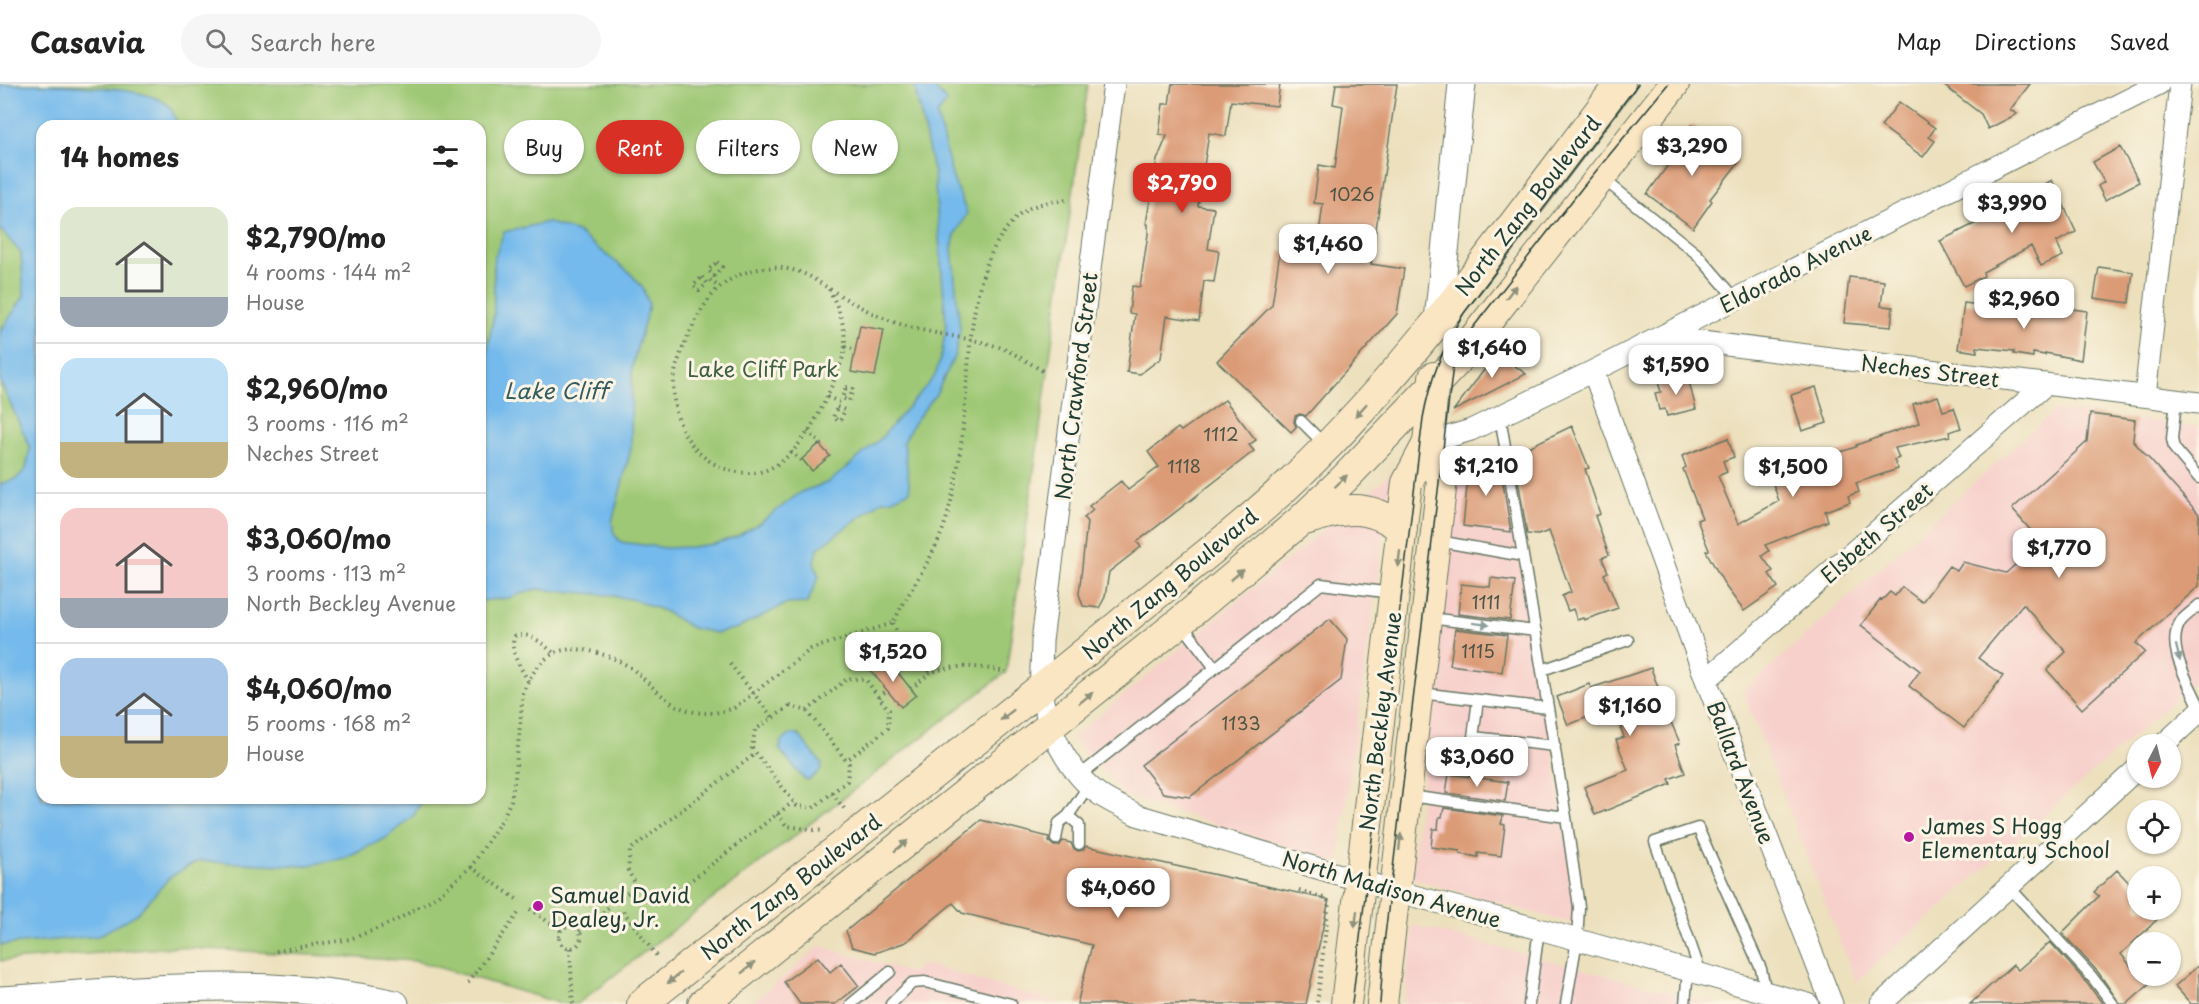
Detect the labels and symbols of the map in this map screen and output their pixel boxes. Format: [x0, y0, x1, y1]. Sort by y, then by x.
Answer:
street label: North Zang Boulevard [1446, 108, 1608, 302]
pin: $3,290 [1643, 126, 1741, 177]
pin: $2,790 [1133, 163, 1231, 214]
house number: 1026 [1329, 180, 1375, 207]
pin: $3,990 [1963, 183, 2061, 234]
street label: Eldorado Avenue [1713, 216, 1877, 320]
pin: $1,460 [1279, 224, 1377, 275]
street label: North Crawford Street [1045, 270, 1105, 502]
pin: $2,960 [1975, 279, 2073, 330]
one-way arrow [1504, 284, 1516, 299]
pin: $1,640 [1443, 328, 1541, 379]
pin: $1,590 [1627, 345, 1725, 396]
street label: Neches Street [1859, 346, 2001, 394]
park label: Lake Cliff Park [687, 352, 839, 384]
water label: Lake Cliff [504, 373, 614, 406]
one-way arrow [1354, 402, 1368, 417]
house number: 1112 [1203, 420, 1239, 447]
pin: $1,210 [1437, 446, 1535, 497]
pin: $1,500 [1744, 447, 1842, 498]
house number: 1118 [1167, 452, 1201, 479]
street label: Elsbeth Street [1813, 474, 1939, 590]
one-way arrow [1334, 475, 1348, 489]
street label: North Zang Boulevard [1074, 499, 1264, 666]
pin: $1,770 [2010, 528, 2108, 579]
one-way arrow [1394, 549, 1403, 568]
one-way arrow [1229, 568, 1245, 581]
house number: 1111 [1472, 588, 1500, 615]
street label: North Beckley Avenue [1350, 610, 1408, 832]
one-way arrow [1471, 620, 1490, 629]
pin: $1,520 [844, 632, 942, 683]
house number: 1115 [1461, 637, 1495, 664]
one-way arrow [2173, 644, 2183, 662]
pin: $1,160 [1581, 686, 1679, 737]
one-way arrow [1078, 692, 1093, 705]
street label: Ballard Avenue [1700, 696, 1784, 848]
one-way arrow [999, 709, 1015, 722]
house number: 1133 [1222, 709, 1261, 736]
north arrow [2127, 734, 2181, 788]
pin: $3,060 [1428, 737, 1526, 788]
street label: North Zang Boulevard [693, 805, 887, 967]
place label: James S Hogg Elementary School [1921, 809, 2110, 865]
marker: James S Hogg Elementary School [1902, 830, 1916, 844]
one-way arrow [1395, 832, 1405, 851]
one-way arrow [893, 840, 908, 852]
street label: North Madison Avenue [1279, 841, 1505, 935]
pin: $4,060 [1069, 868, 1167, 919]
place label: Samuel David Dealey, Jr. [550, 878, 690, 934]
marker: Samuel David Dealey, Jr. [531, 899, 545, 913]
one-way arrow [1351, 910, 1360, 929]
one-way arrow [740, 961, 756, 974]
one-way arrow [666, 972, 682, 985]

